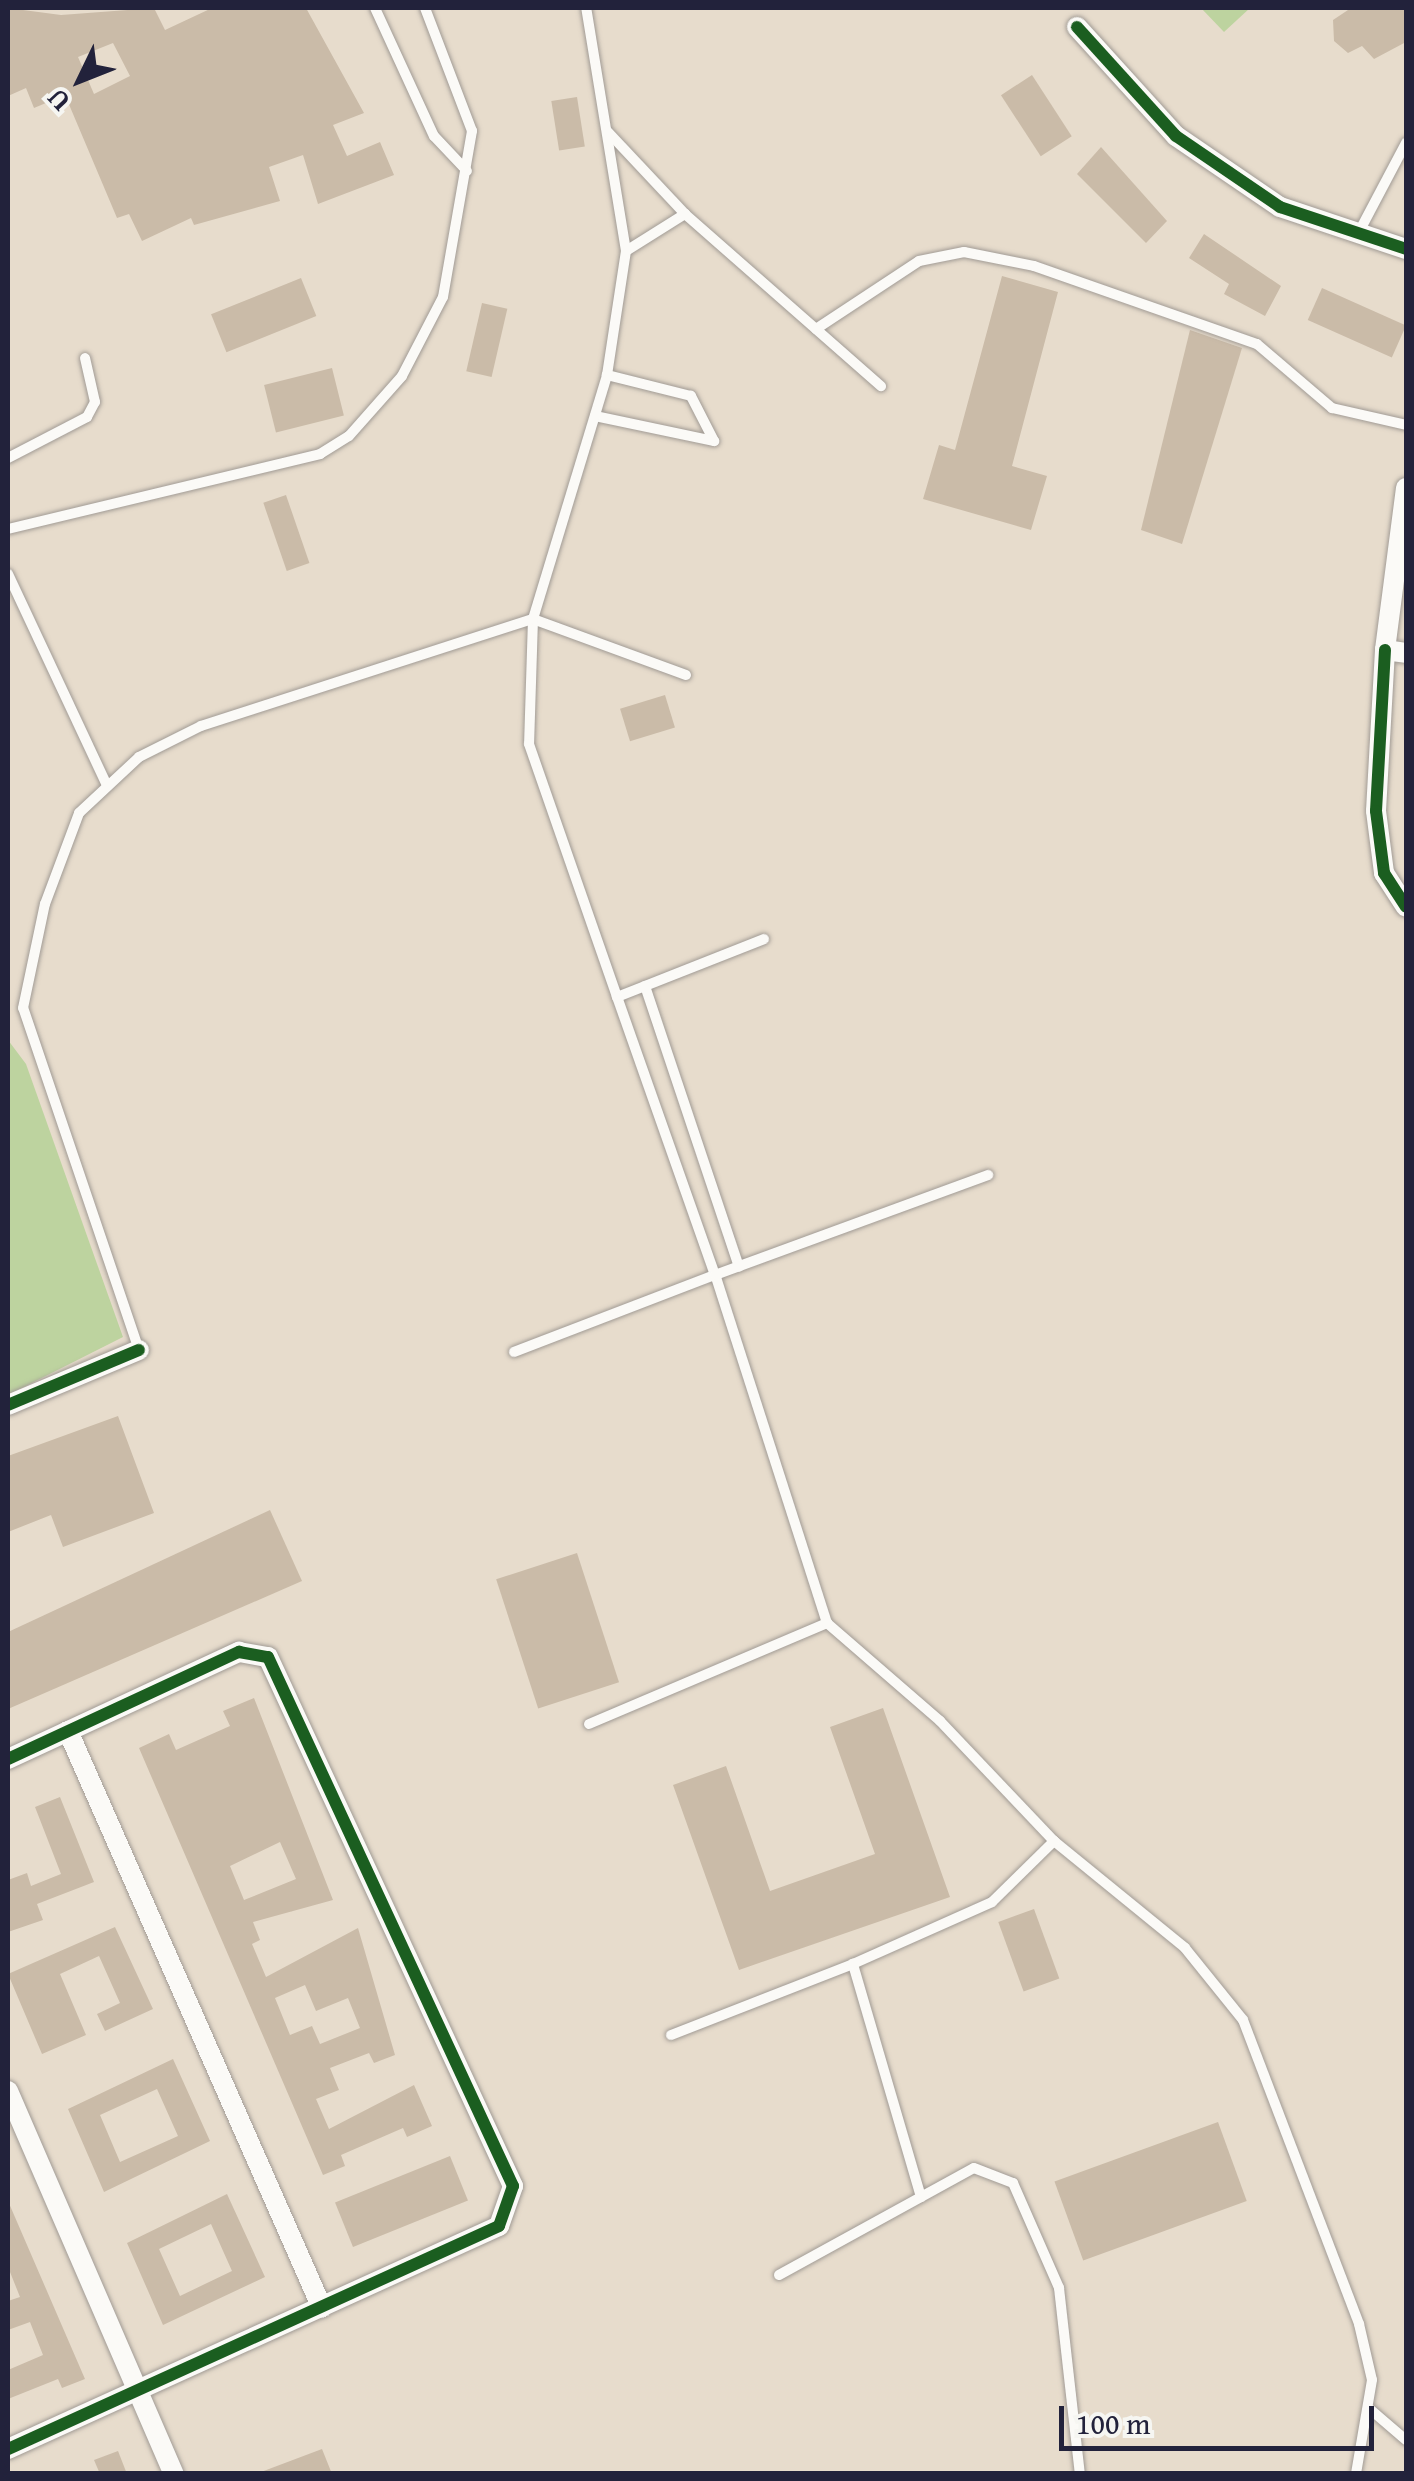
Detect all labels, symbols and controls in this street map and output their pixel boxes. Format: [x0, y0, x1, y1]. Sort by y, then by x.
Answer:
north arrow [30, 30, 130, 130]
text: U [36, 80, 79, 122]
scale bar [1064, 2386, 1379, 2448]
text: 100 m [1076, 2401, 1150, 2445]

